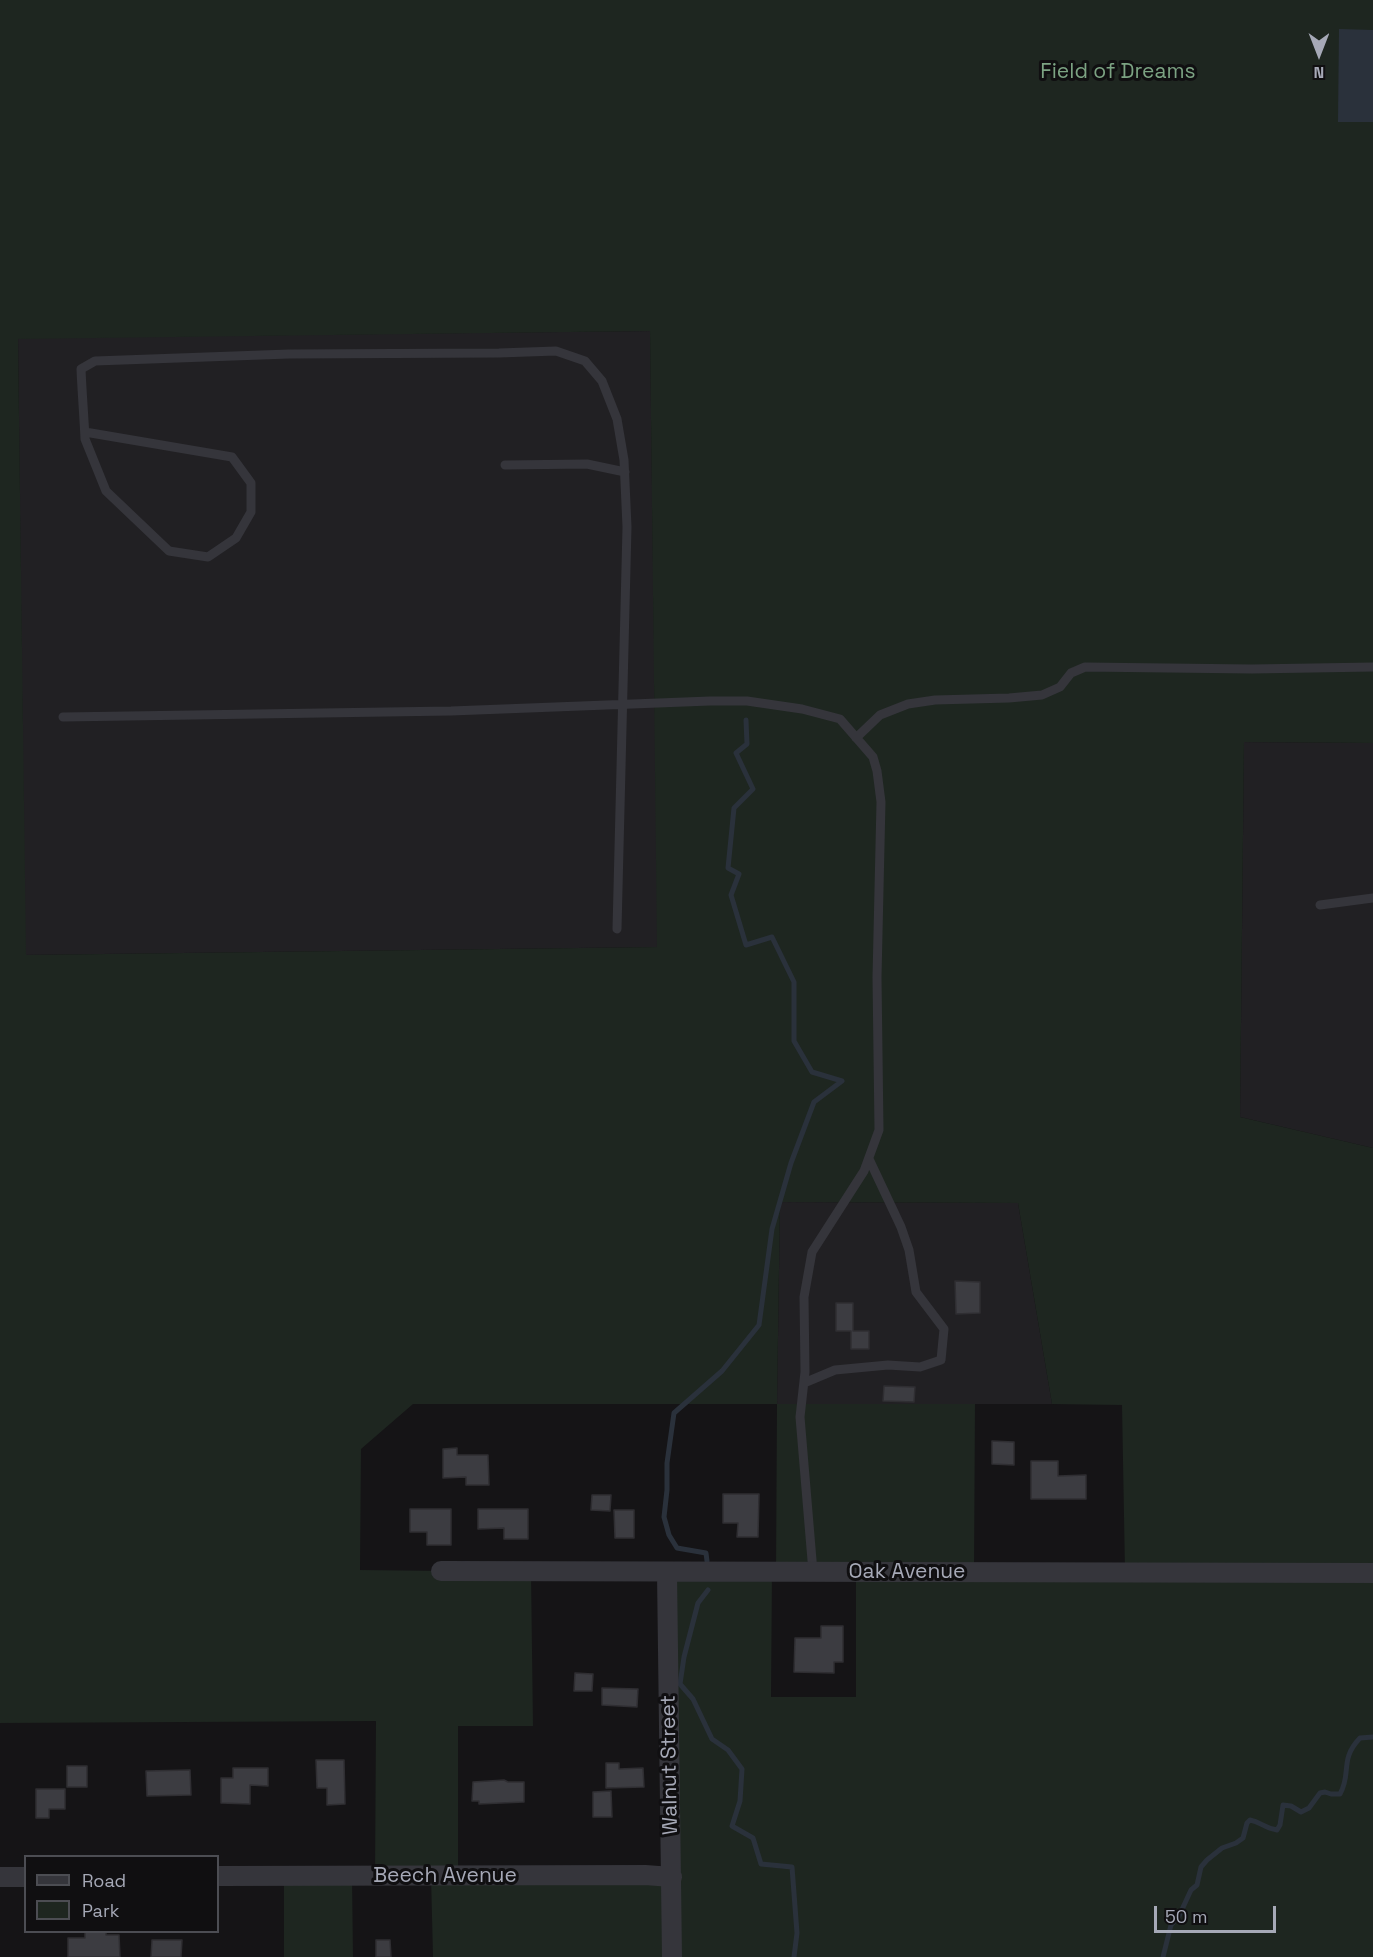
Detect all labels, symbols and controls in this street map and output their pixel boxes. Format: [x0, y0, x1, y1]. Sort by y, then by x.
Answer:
north arrow [1289, 24, 1349, 84]
park label: Field of Dreams [1040, 59, 1196, 85]
text: N [1314, 62, 1324, 83]
street label: Oak Avenue [849, 1559, 965, 1585]
street label: Walnut Street [656, 1695, 684, 1835]
legend [24, 1855, 219, 1933]
street label: Beech Avenue [373, 1863, 517, 1889]
text: Road [82, 1869, 126, 1892]
scale bar [1157, 1894, 1278, 1932]
text: Park [82, 1899, 119, 1922]
text: 50 m [1165, 1905, 1207, 1928]

